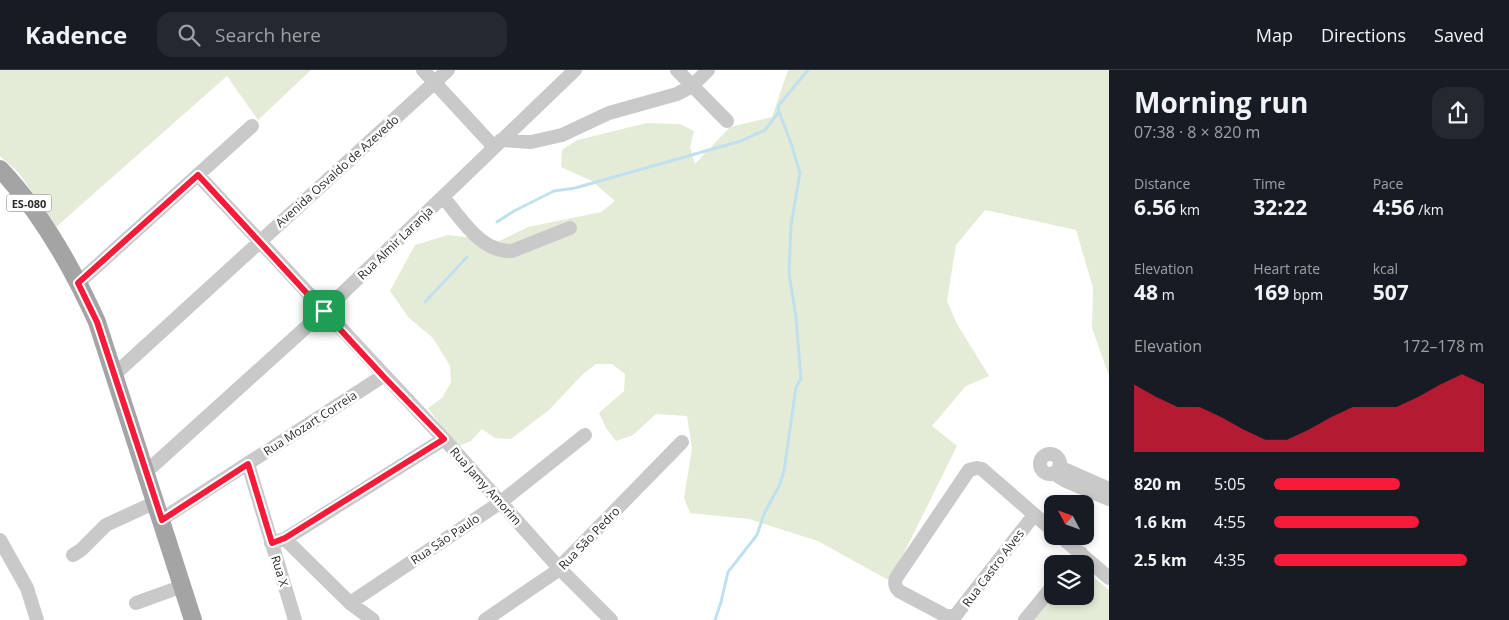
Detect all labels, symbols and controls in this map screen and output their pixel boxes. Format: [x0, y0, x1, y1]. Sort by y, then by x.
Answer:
search box [157, 12, 507, 57]
text: Kadence [25, 18, 127, 51]
icon: search [175, 21, 203, 49]
text: Search here [215, 22, 321, 48]
text: Map [1256, 23, 1293, 47]
text: Directions [1321, 23, 1406, 47]
text: Saved [1434, 23, 1484, 47]
text: Morning run [1134, 83, 1308, 121]
button: share [1432, 87, 1484, 139]
street label: Avenida Osvaldo de Azevedo [272, 111, 402, 231]
text: 07:38 · 8 × 820 m [1134, 121, 1260, 143]
text: Distance [1134, 174, 1190, 193]
text: Time [1253, 174, 1285, 193]
text: Pace [1373, 174, 1403, 193]
text: 6.56 [1134, 193, 1176, 221]
text: 32:22 [1253, 193, 1307, 221]
text: 4:56 [1373, 193, 1415, 221]
road number: ES-080 [6, 195, 52, 212]
text: km [1176, 200, 1200, 219]
text: /km [1415, 200, 1444, 219]
street label: Rua Almir Laranja [354, 203, 436, 283]
text: Elevation [1134, 259, 1193, 278]
text: Heart rate [1253, 259, 1320, 278]
text: kcal [1373, 259, 1398, 278]
text: 48 [1134, 278, 1158, 306]
text: 169 [1253, 278, 1289, 306]
text: 507 [1373, 278, 1409, 306]
text: m [1158, 285, 1175, 304]
text: bpm [1289, 285, 1323, 304]
pin [303, 290, 345, 332]
icon: arrive [310, 297, 338, 325]
text: Elevation [1134, 335, 1202, 357]
text: 172–178 m [1402, 335, 1484, 357]
street label: Rua Mozart Correia [260, 386, 360, 460]
street label: Rua Jamy Amorim [446, 443, 526, 529]
text: 820 m [1134, 473, 1181, 495]
text: 5:05 [1214, 473, 1246, 495]
north arrow [1044, 495, 1094, 545]
map controls [1044, 495, 1094, 605]
street label: Rua São Pedro [555, 503, 623, 573]
street label: Rua São Paulo [407, 510, 483, 568]
text: 1.6 km [1134, 511, 1187, 533]
text: 4:55 [1214, 511, 1246, 533]
street label: Rua Castro Alves [958, 525, 1028, 610]
text: 2.5 km [1134, 549, 1187, 571]
text: 4:35 [1214, 549, 1246, 571]
street label: Rua X [267, 553, 293, 589]
button: layers [1044, 555, 1094, 605]

